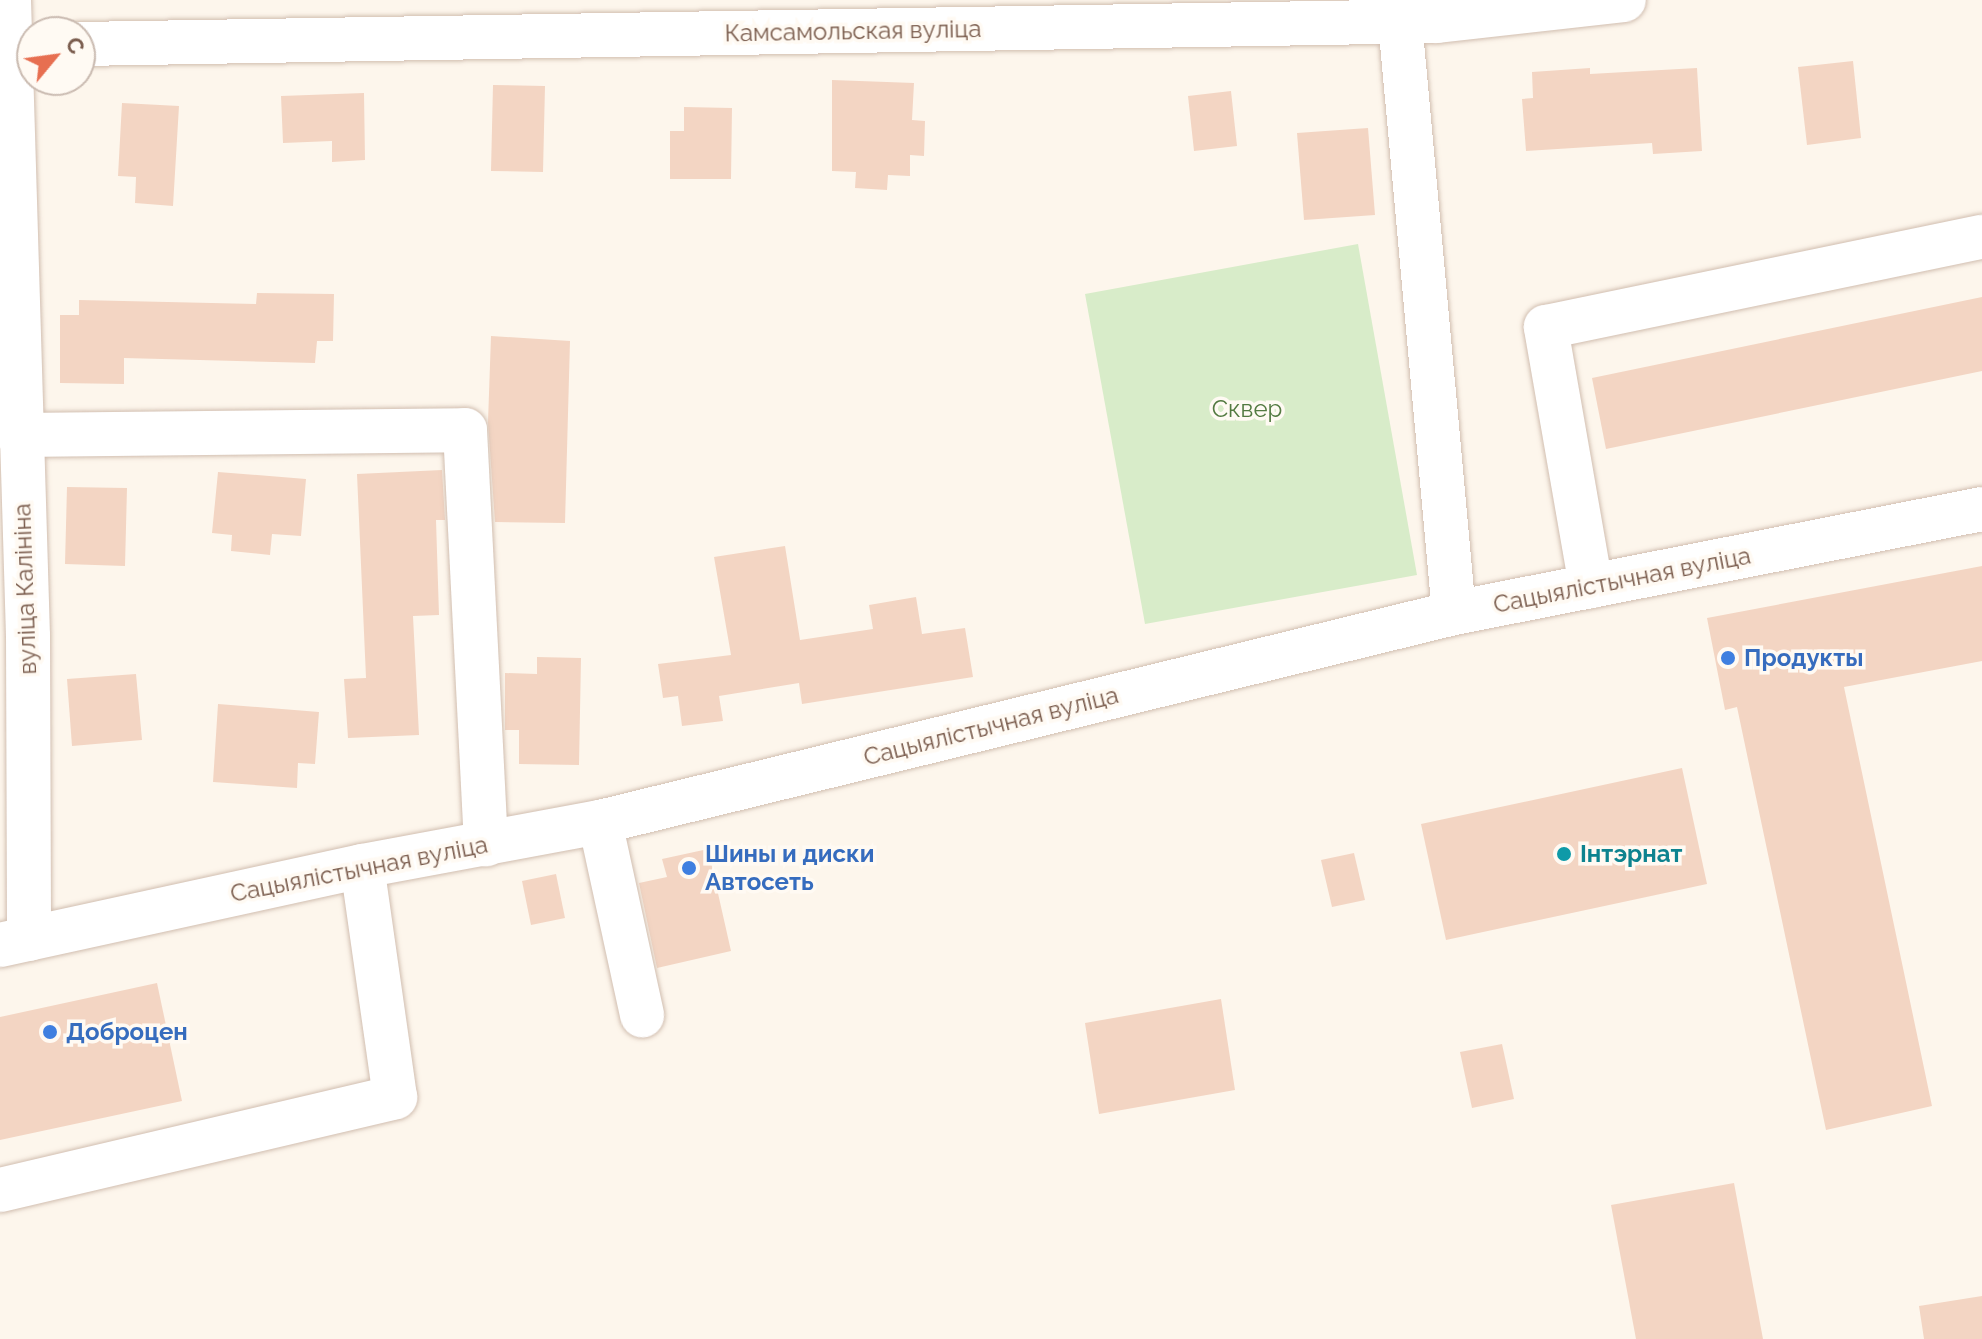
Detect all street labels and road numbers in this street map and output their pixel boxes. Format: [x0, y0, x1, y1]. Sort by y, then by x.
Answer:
street label: Камсамольская вуліца [724, 14, 982, 48]
street label: вуліца Калініна [8, 503, 42, 675]
street label: Сацыялістычная вуліца [1491, 541, 1753, 619]
street label: Сацыялістычная вуліца [861, 680, 1121, 772]
street label: Сацыялістычная вуліца [228, 830, 490, 908]

